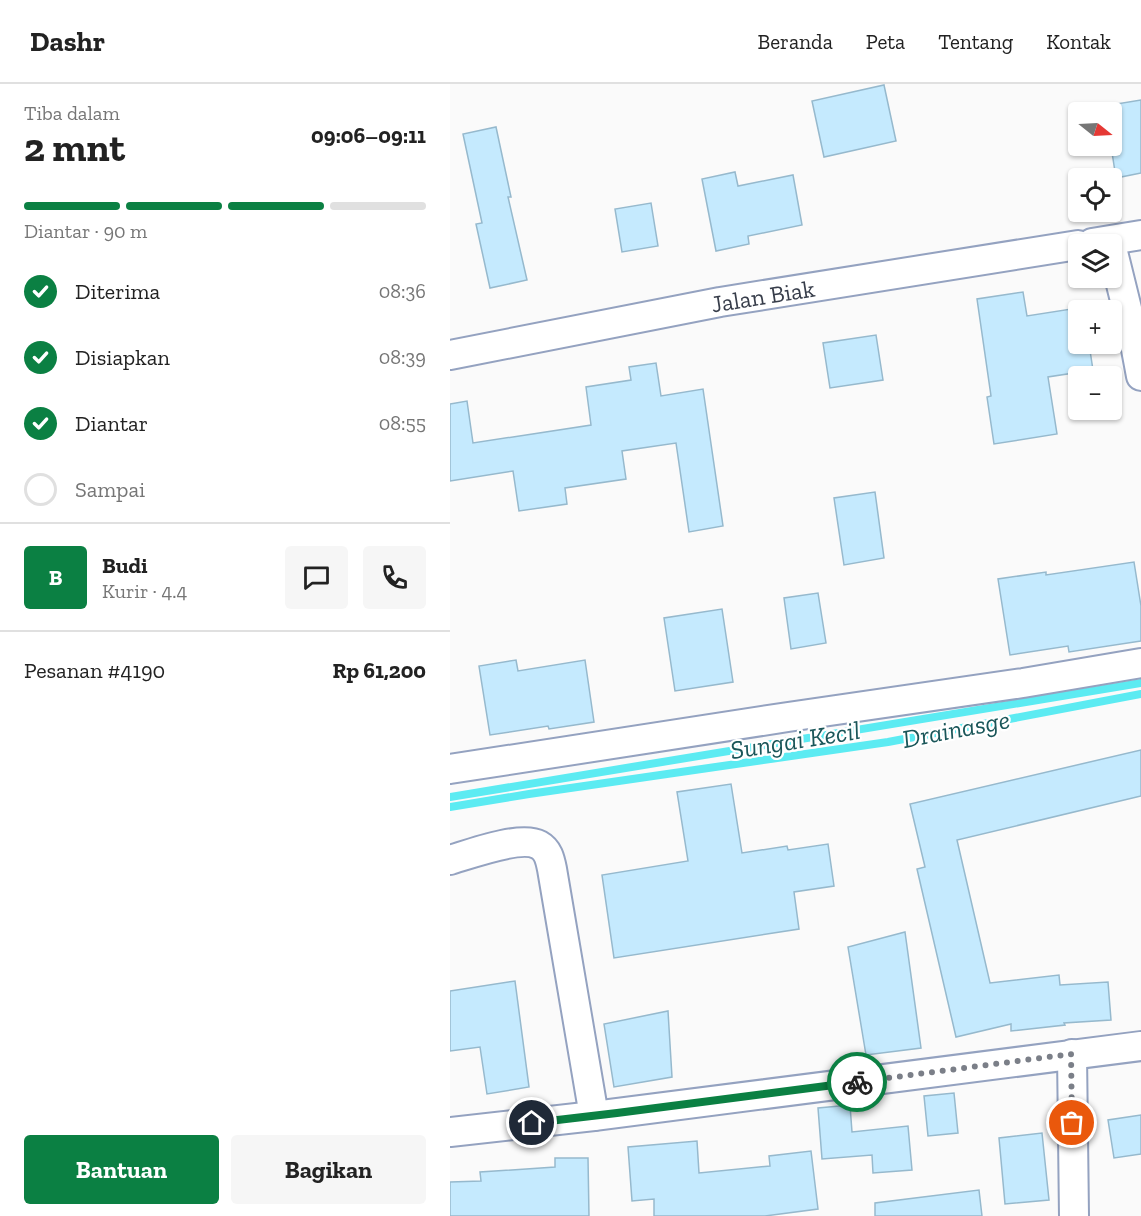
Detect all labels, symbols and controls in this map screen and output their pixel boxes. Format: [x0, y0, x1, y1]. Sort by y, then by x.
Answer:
text: Dashr [30, 25, 105, 58]
text: Beranda [758, 29, 833, 54]
text: Peta [866, 29, 905, 54]
text: Tentang [938, 29, 1013, 54]
text: Kontak [1046, 29, 1111, 54]
text: Tiba dalam [24, 101, 120, 125]
north arrow [1068, 102, 1122, 156]
map controls [1068, 102, 1122, 420]
text: 09:06–09:11 [311, 122, 426, 149]
text: 2 mnt [24, 124, 125, 171]
button: locate [1068, 168, 1122, 222]
text: Diantar · 90 m [24, 219, 147, 243]
button: layers [1068, 234, 1122, 288]
street label: Jalan Biak [709, 273, 817, 318]
icon: check [24, 275, 57, 308]
text: Diterima [75, 278, 160, 305]
text: 08:36 [379, 279, 426, 303]
button: + [1068, 300, 1122, 354]
icon: check [24, 341, 57, 374]
text: Disiapkan [75, 344, 170, 371]
text: 08:39 [379, 345, 426, 369]
button: − [1068, 366, 1122, 420]
icon: check [24, 407, 57, 440]
text: Diantar [75, 410, 148, 437]
text: 08:55 [379, 411, 426, 435]
text: Sampai [75, 476, 145, 503]
button: chat [285, 546, 348, 609]
button: phone [363, 546, 426, 609]
text: Budi [102, 552, 148, 579]
text: B [49, 564, 62, 591]
text: Kurir · 4.4 [102, 579, 187, 603]
text: Pesanan #4190 [24, 657, 165, 684]
text: Rp 61,200 [333, 657, 426, 684]
water label: Drainasge [900, 703, 1012, 755]
water label: Sungai Kecil [728, 714, 862, 766]
courier [827, 1052, 887, 1112]
icon: bike [841, 1066, 874, 1099]
pin [506, 1097, 557, 1148]
pin [1046, 1097, 1097, 1148]
icon: home [515, 1106, 548, 1139]
icon: bag [1055, 1106, 1088, 1139]
button: Bantuan [24, 1135, 219, 1204]
button: Bagikan [231, 1135, 426, 1204]

